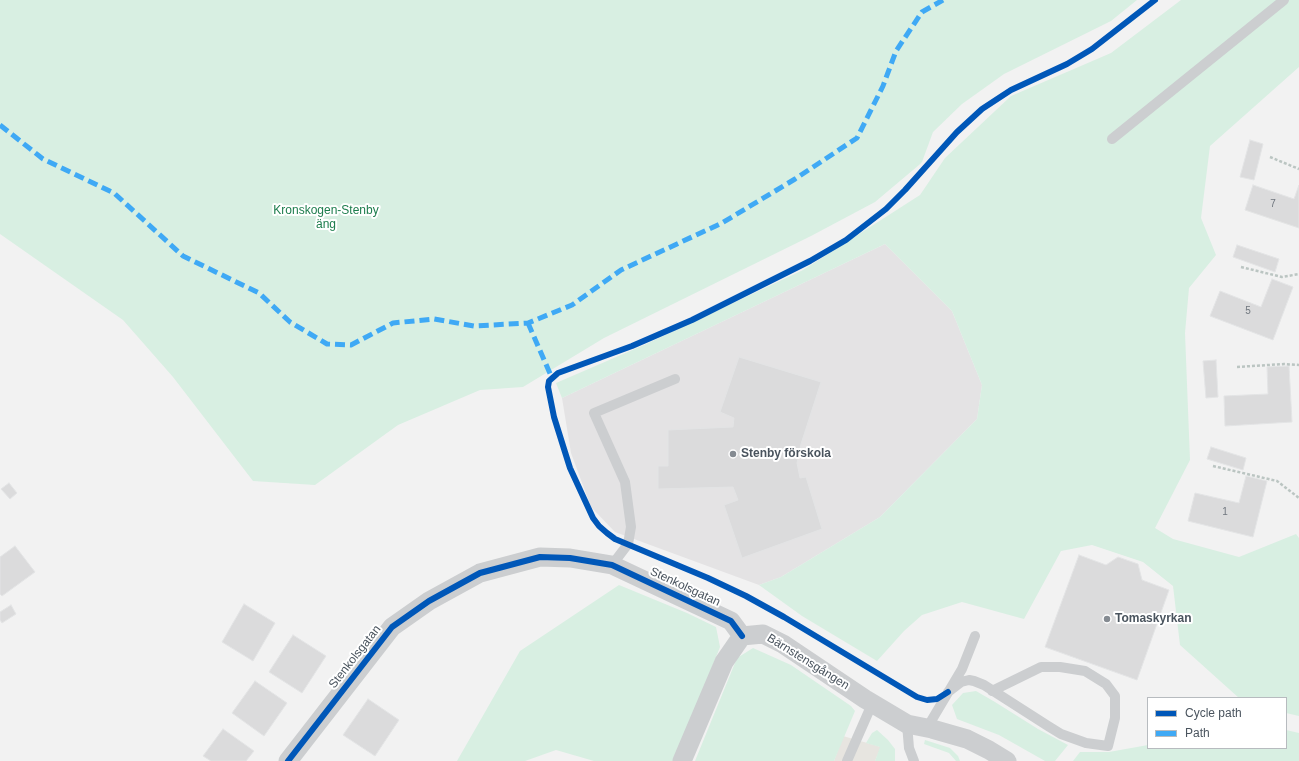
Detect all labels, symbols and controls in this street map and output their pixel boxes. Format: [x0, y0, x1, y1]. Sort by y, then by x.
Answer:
house number: 7 [1270, 198, 1276, 210]
park label: Kronskogen-Stenby äng [273, 204, 379, 232]
house number: 5 [1245, 305, 1251, 317]
place label: Stenby förskola [741, 447, 831, 461]
marker: Stenby förskola [728, 449, 738, 459]
house number: 1 [1222, 506, 1228, 518]
street label: Stenkolsgatan [647, 564, 723, 610]
place label: Tomaskyrkan [1115, 612, 1191, 626]
marker: Tomaskyrkan [1102, 614, 1112, 624]
street label: Stenkolsgatan [326, 623, 384, 691]
street label: Bärnstensgången [764, 631, 852, 693]
legend [1147, 697, 1287, 749]
text: Cycle path [1185, 706, 1242, 720]
text: Path [1185, 726, 1210, 740]

